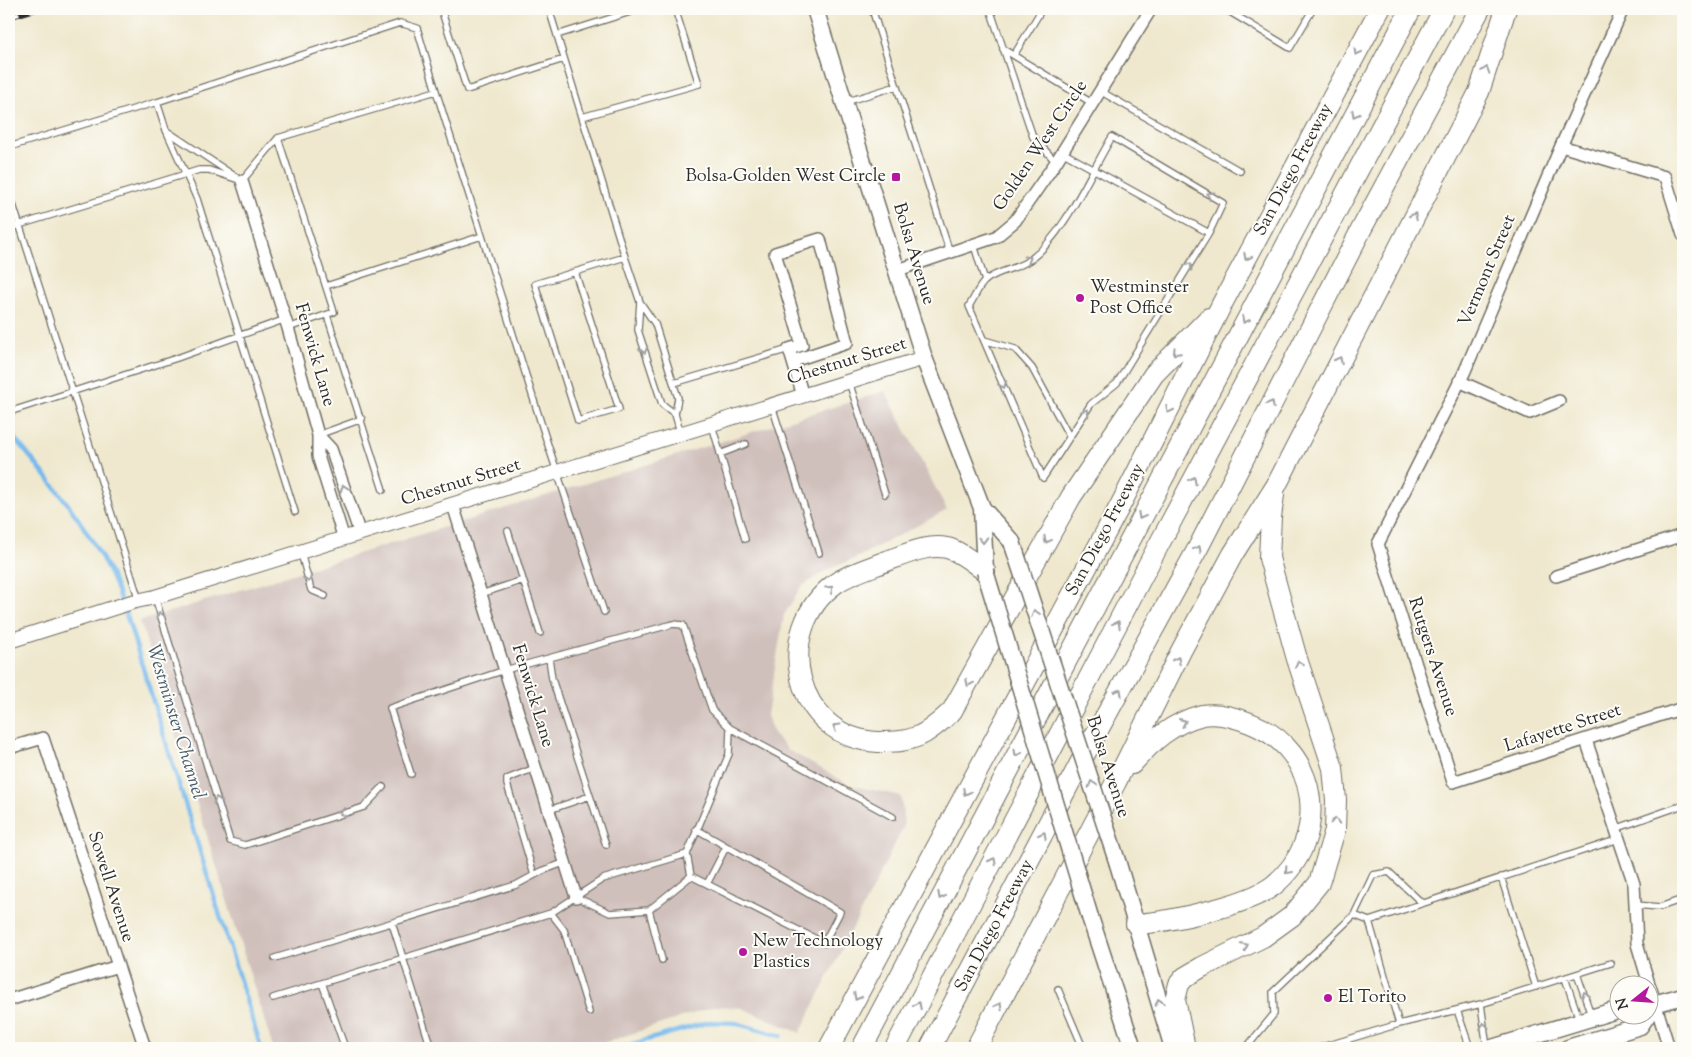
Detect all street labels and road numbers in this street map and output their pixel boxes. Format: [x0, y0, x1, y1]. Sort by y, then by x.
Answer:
street label: Golden West Circle [987, 75, 1095, 217]
street label: San Diego Freeway [1248, 99, 1340, 241]
street label: Bolsa Avenue [885, 200, 941, 308]
street label: Vermont Street [1453, 211, 1523, 331]
street label: Fenwick Lane [287, 300, 341, 410]
street label: Chestnut Street [784, 331, 910, 393]
street label: Chestnut Street [398, 452, 524, 514]
street label: San Diego Freeway [1060, 459, 1152, 601]
street label: Rutgers Avenue [1401, 594, 1463, 720]
street label: Fenwick Lane [504, 641, 560, 751]
street label: Lafayette Street [1501, 698, 1625, 760]
street label: Bolsa Avenue [1078, 713, 1136, 821]
street label: Sowell Avenue [80, 828, 140, 946]
street label: San Diego Freeway [949, 855, 1041, 997]

